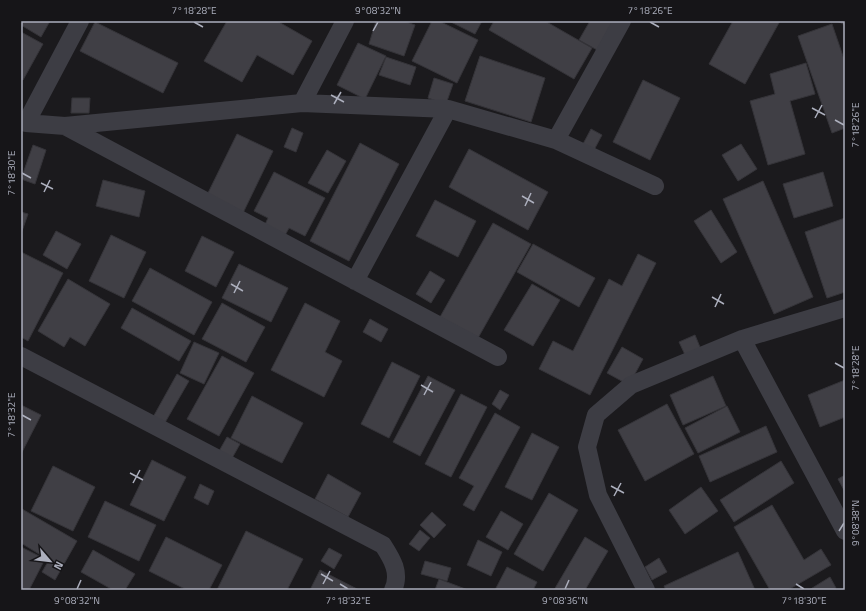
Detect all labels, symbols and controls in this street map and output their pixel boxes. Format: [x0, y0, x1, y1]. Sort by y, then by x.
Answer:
text: 7°18'28"E [172, 3, 217, 18]
text: 9°08'32"N [355, 3, 401, 18]
text: 7°18'26"E [628, 3, 673, 18]
text: 7°18'26"E [848, 102, 863, 147]
text: 7°18'30"E [4, 150, 19, 195]
text: 7°18'28"E [848, 345, 863, 390]
text: 7°18'32"E [4, 392, 19, 437]
text: 9°08'38"N [848, 500, 863, 546]
north arrow [30, 541, 70, 581]
text: N [50, 559, 68, 573]
text: 9°08'32"N [54, 593, 100, 608]
text: 7°18'32"E [326, 593, 371, 608]
text: 9°08'36"N [542, 593, 588, 608]
text: 7°18'30"E [782, 593, 827, 608]

